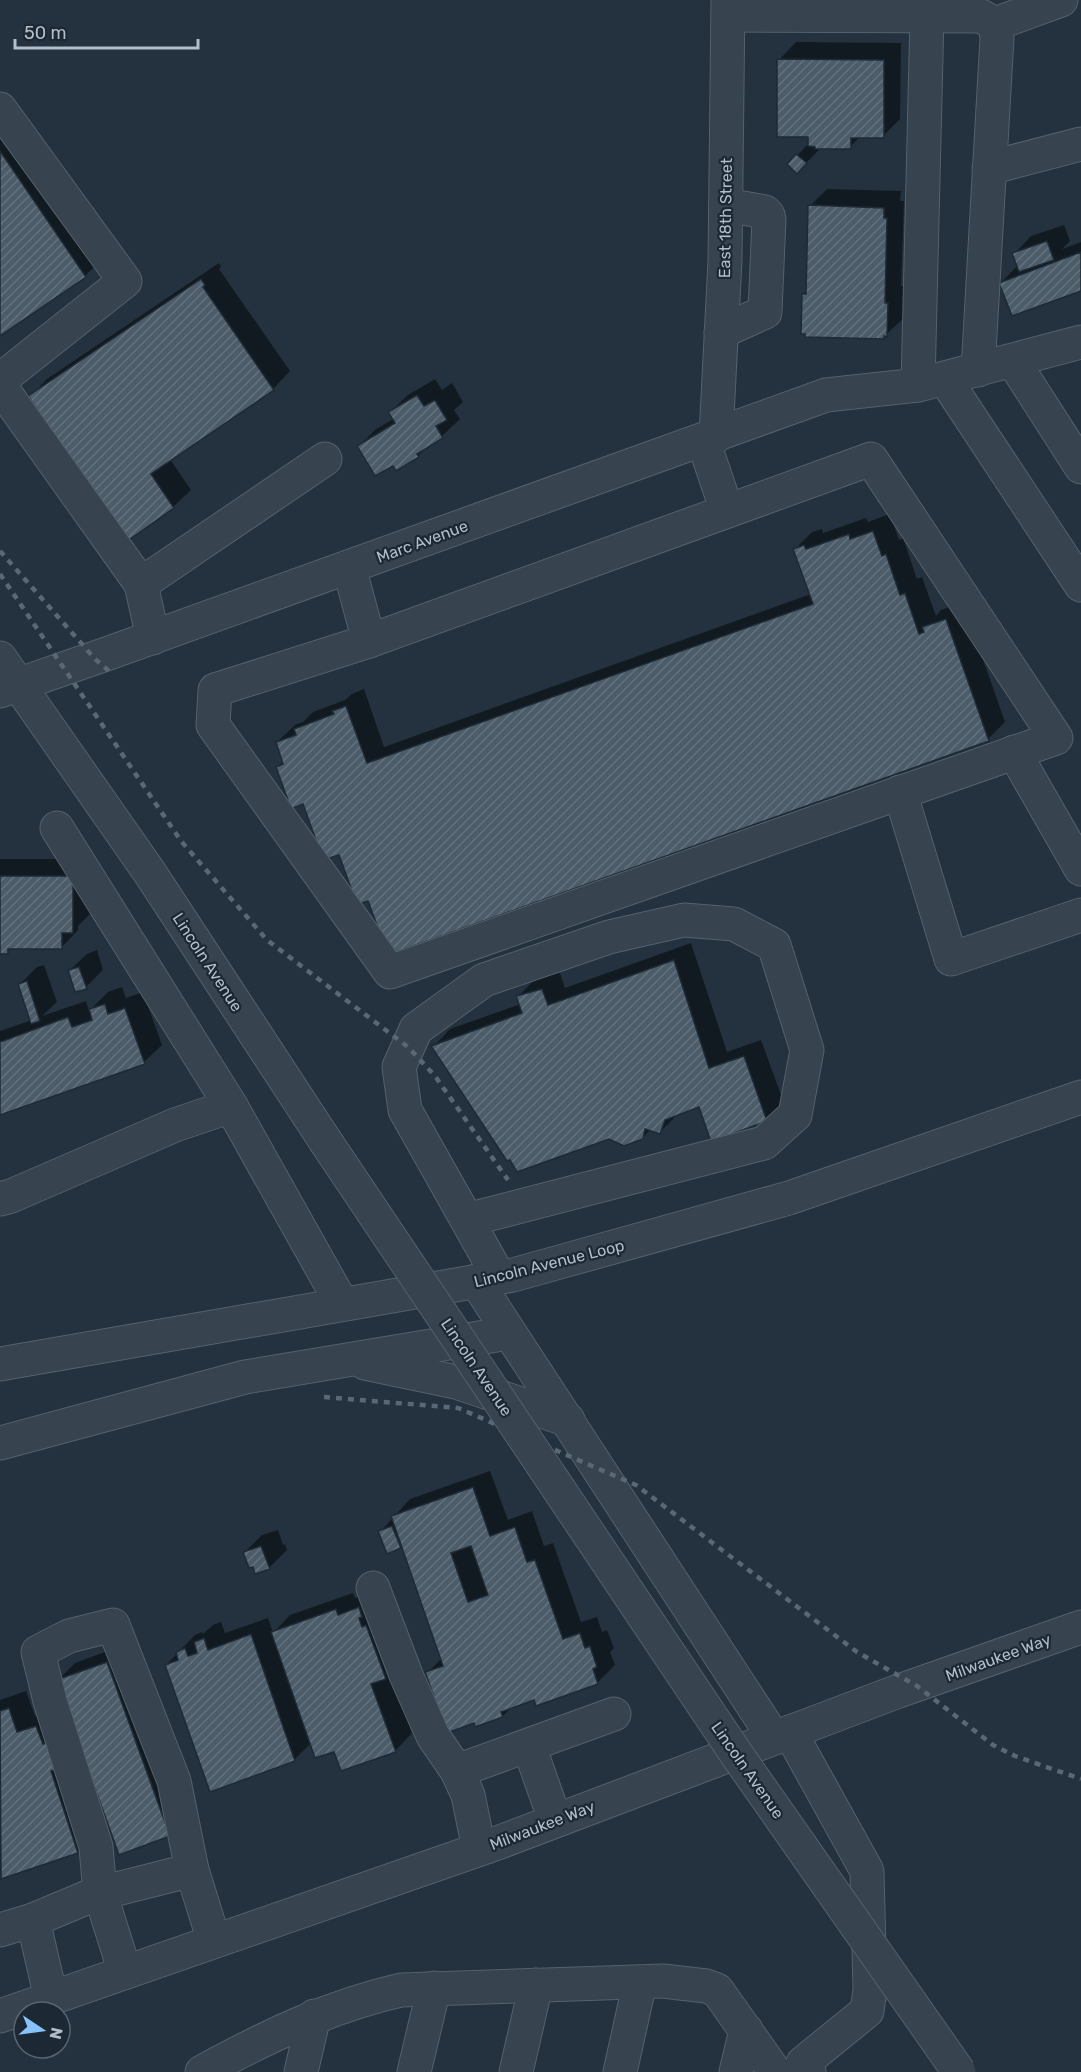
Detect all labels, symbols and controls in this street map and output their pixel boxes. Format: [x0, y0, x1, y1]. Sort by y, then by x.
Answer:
scale bar [15, 12, 198, 50]
text: 50 m [24, 22, 67, 44]
street label: East 18th Street [715, 158, 736, 278]
street label: Marc Avenue [374, 516, 470, 567]
street label: Lincoln Avenue [169, 909, 247, 1015]
street label: Lincoln Avenue Loop [472, 1236, 626, 1291]
street label: Lincoln Avenue [437, 1315, 516, 1420]
street label: Milwaukee Way [943, 1630, 1054, 1685]
street label: Lincoln Avenue [707, 1718, 788, 1822]
street label: Milwaukee Way [487, 1797, 598, 1854]
north arrow [12, 2000, 72, 2060]
text: N [46, 2026, 67, 2041]

